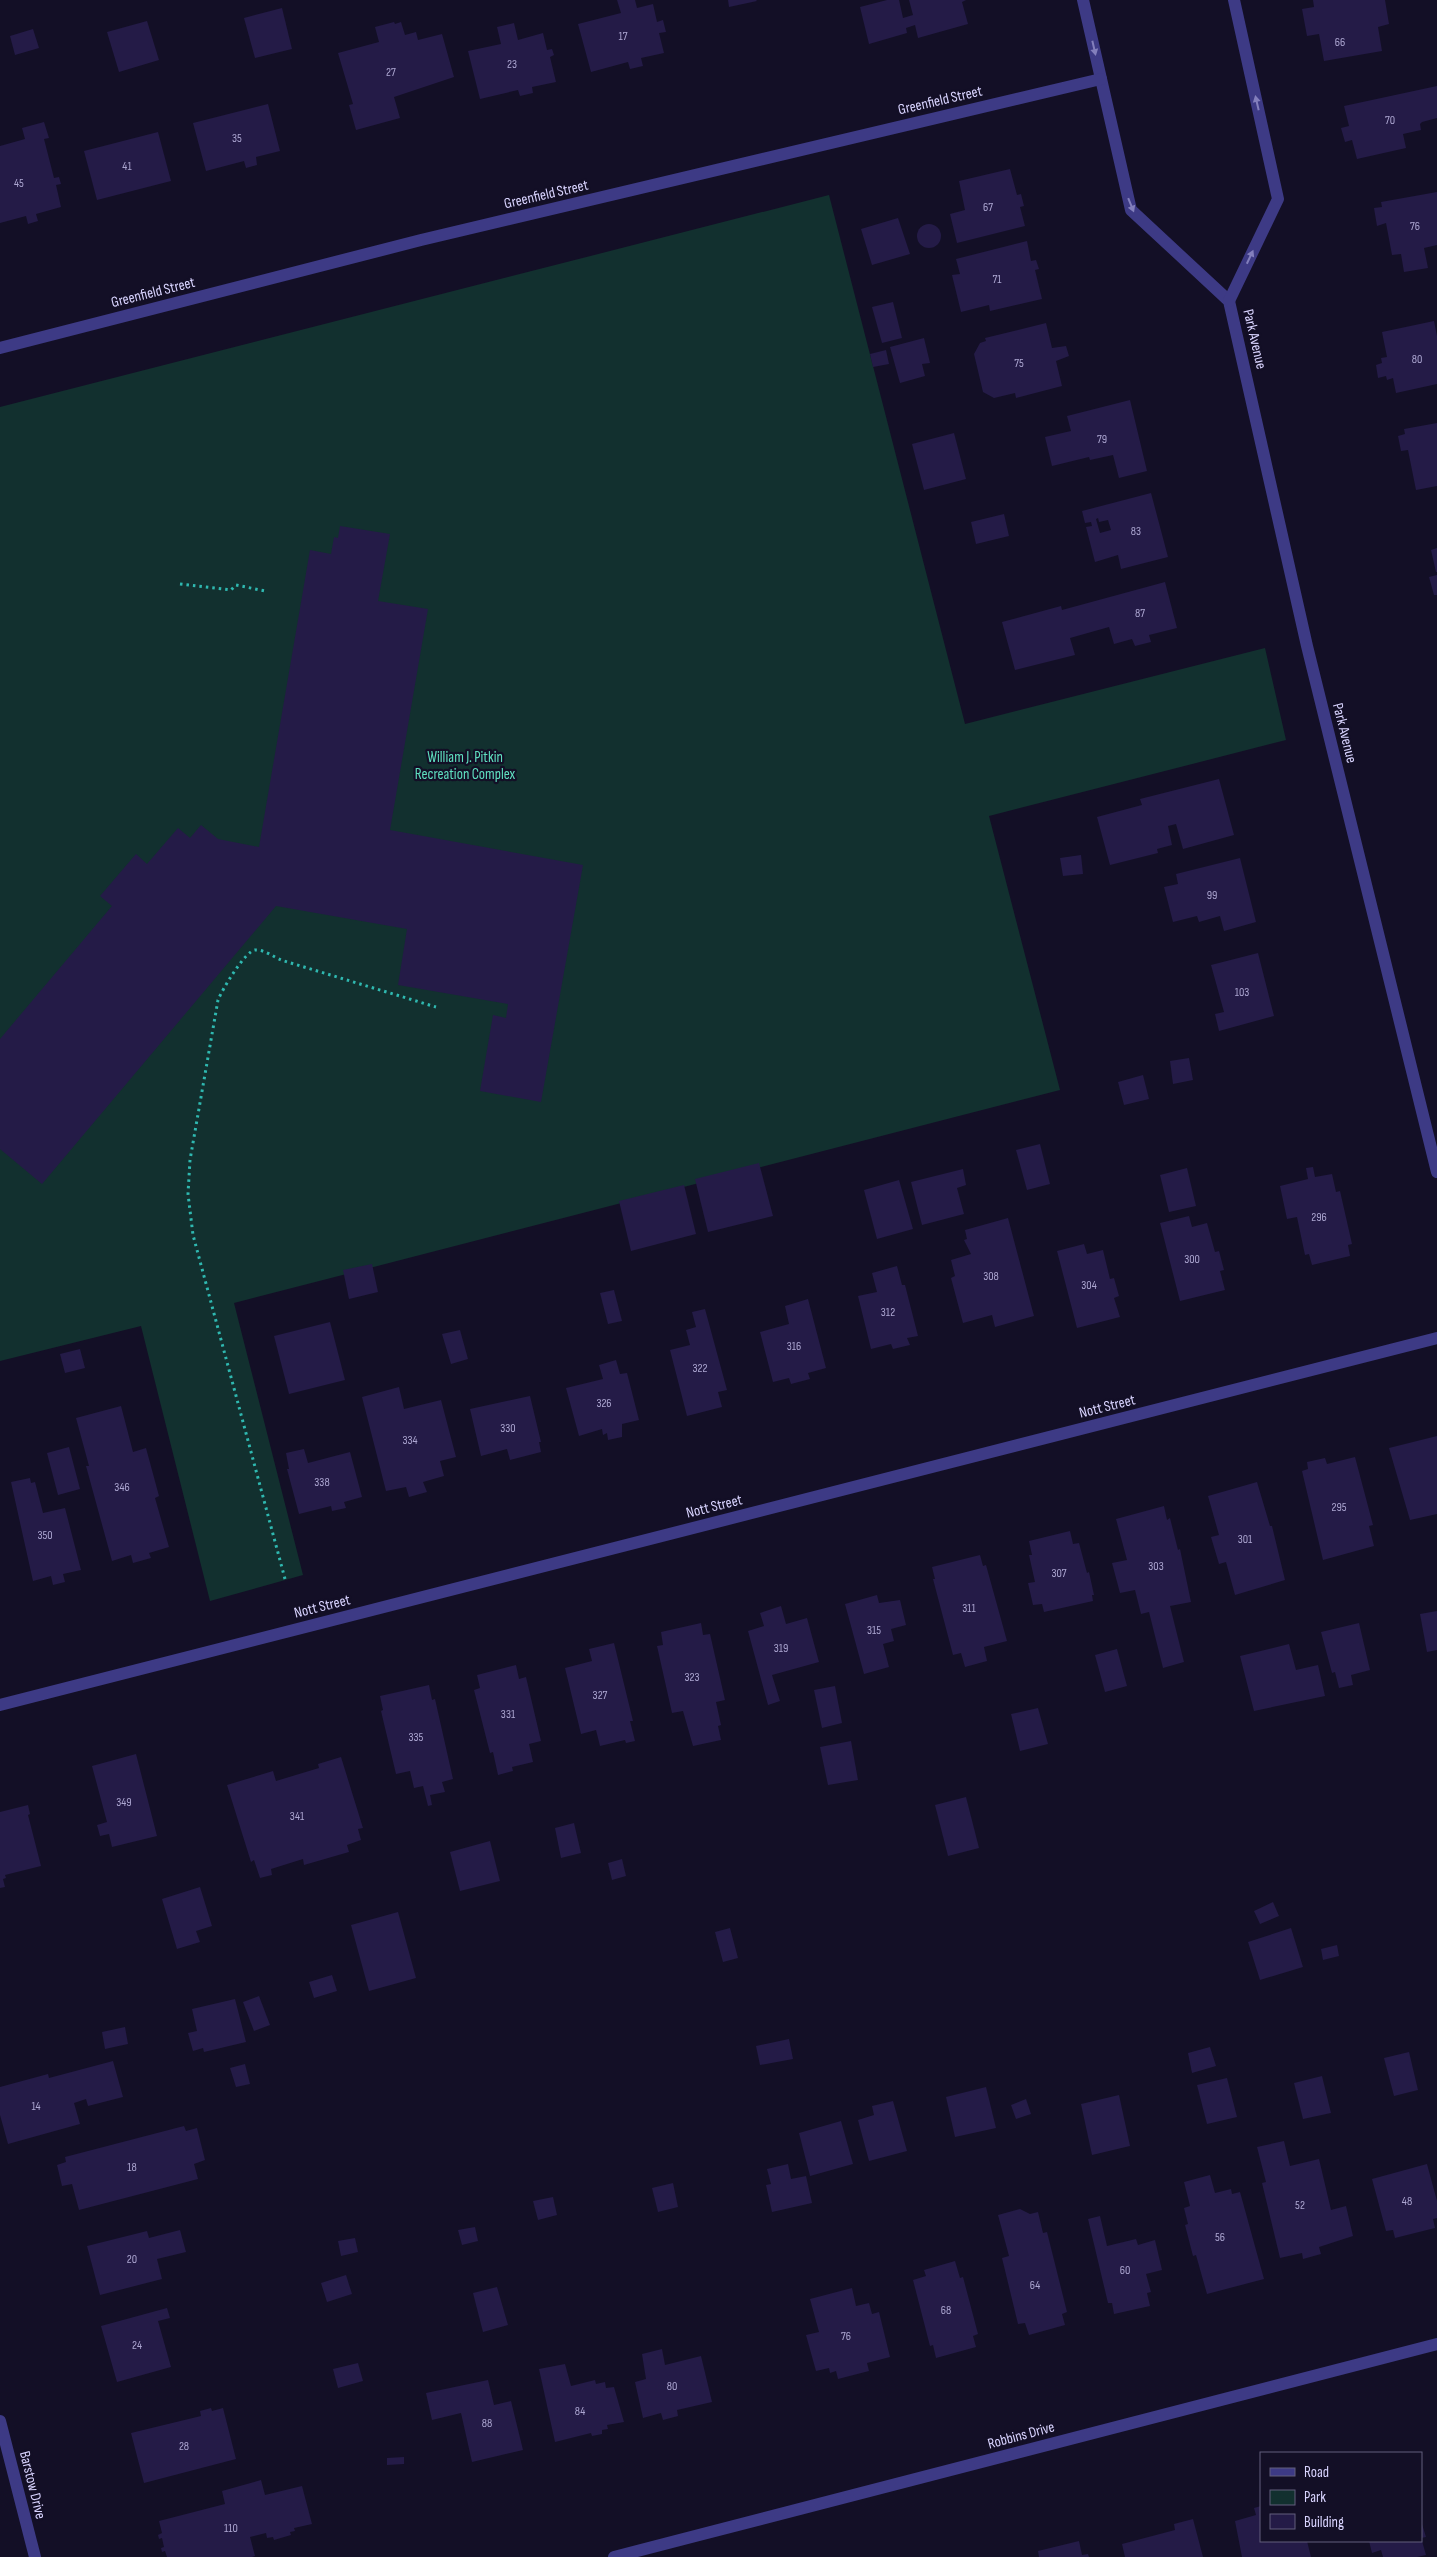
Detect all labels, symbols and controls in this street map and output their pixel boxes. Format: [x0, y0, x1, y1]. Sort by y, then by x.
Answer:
house number: 17 [619, 29, 628, 44]
house number: 66 [1335, 35, 1345, 50]
one-way arrow [1090, 40, 1098, 55]
house number: 23 [507, 57, 517, 72]
house number: 27 [386, 65, 396, 80]
street label: Greenfield Street [896, 81, 984, 119]
one-way arrow [1253, 96, 1261, 111]
house number: 70 [1385, 113, 1395, 128]
house number: 35 [232, 131, 242, 146]
house number: 41 [122, 159, 132, 174]
street label: Greenfield Street [502, 175, 590, 213]
house number: 45 [14, 176, 24, 191]
one-way arrow [1128, 198, 1136, 212]
house number: 67 [983, 200, 993, 215]
house number: 76 [1410, 219, 1420, 234]
one-way arrow [1247, 250, 1255, 264]
house number: 71 [992, 272, 1002, 287]
street label: Greenfield Street [109, 273, 197, 312]
street label: Park Avenue [1238, 307, 1271, 371]
house number: 80 [1412, 352, 1422, 367]
house number: 75 [1014, 356, 1024, 371]
house number: 79 [1097, 432, 1107, 447]
house number: 83 [1131, 524, 1141, 539]
house number: 87 [1135, 606, 1145, 621]
street label: Park Avenue [1328, 701, 1361, 765]
park label: William J. Pitkin Recreation Complex [415, 748, 516, 784]
house number: 99 [1207, 888, 1217, 903]
house number: 103 [1235, 985, 1249, 1000]
house number: 296 [1311, 1210, 1327, 1225]
house number: 300 [1184, 1252, 1200, 1267]
house number: 308 [983, 1269, 999, 1284]
house number: 304 [1081, 1278, 1097, 1293]
house number: 312 [881, 1305, 895, 1320]
house number: 316 [787, 1339, 801, 1354]
house number: 322 [693, 1361, 708, 1376]
street label: Nott Street [1077, 1390, 1138, 1423]
house number: 326 [596, 1396, 612, 1411]
house number: 330 [500, 1421, 516, 1436]
house number: 334 [402, 1433, 418, 1448]
house number: 338 [314, 1475, 330, 1490]
house number: 346 [114, 1480, 130, 1495]
street label: Nott Street [684, 1490, 745, 1523]
house number: 295 [1331, 1500, 1347, 1515]
house number: 350 [37, 1528, 53, 1543]
house number: 301 [1238, 1532, 1253, 1547]
house number: 303 [1148, 1559, 1164, 1574]
house number: 307 [1051, 1566, 1067, 1581]
street label: Nott Street [292, 1590, 353, 1623]
house number: 311 [962, 1601, 977, 1616]
house number: 315 [867, 1623, 881, 1638]
house number: 319 [774, 1641, 788, 1656]
house number: 323 [684, 1670, 700, 1685]
house number: 327 [593, 1688, 608, 1703]
house number: 331 [501, 1707, 516, 1722]
house number: 335 [409, 1730, 424, 1745]
house number: 349 [116, 1795, 132, 1810]
house number: 341 [290, 1809, 305, 1824]
house number: 14 [31, 2099, 41, 2114]
house number: 18 [127, 2160, 137, 2175]
house number: 48 [1402, 2194, 1412, 2209]
house number: 52 [1295, 2198, 1305, 2213]
house number: 56 [1215, 2230, 1225, 2245]
house number: 20 [127, 2252, 137, 2267]
house number: 60 [1120, 2263, 1130, 2278]
house number: 64 [1030, 2278, 1040, 2293]
house number: 68 [941, 2303, 951, 2318]
house number: 76 [841, 2329, 851, 2344]
house number: 24 [132, 2338, 142, 2353]
house number: 80 [667, 2379, 677, 2394]
house number: 84 [575, 2404, 585, 2419]
house number: 88 [482, 2416, 492, 2431]
street label: Robbins Drive [986, 2417, 1057, 2454]
house number: 28 [179, 2439, 189, 2454]
street label: Barstow Drive [15, 2449, 50, 2521]
legend [1260, 2452, 1422, 2542]
text: Road [1304, 2463, 1329, 2482]
text: Park [1304, 2488, 1326, 2507]
text: Building [1304, 2513, 1344, 2532]
house number: 110 [224, 2521, 238, 2536]

